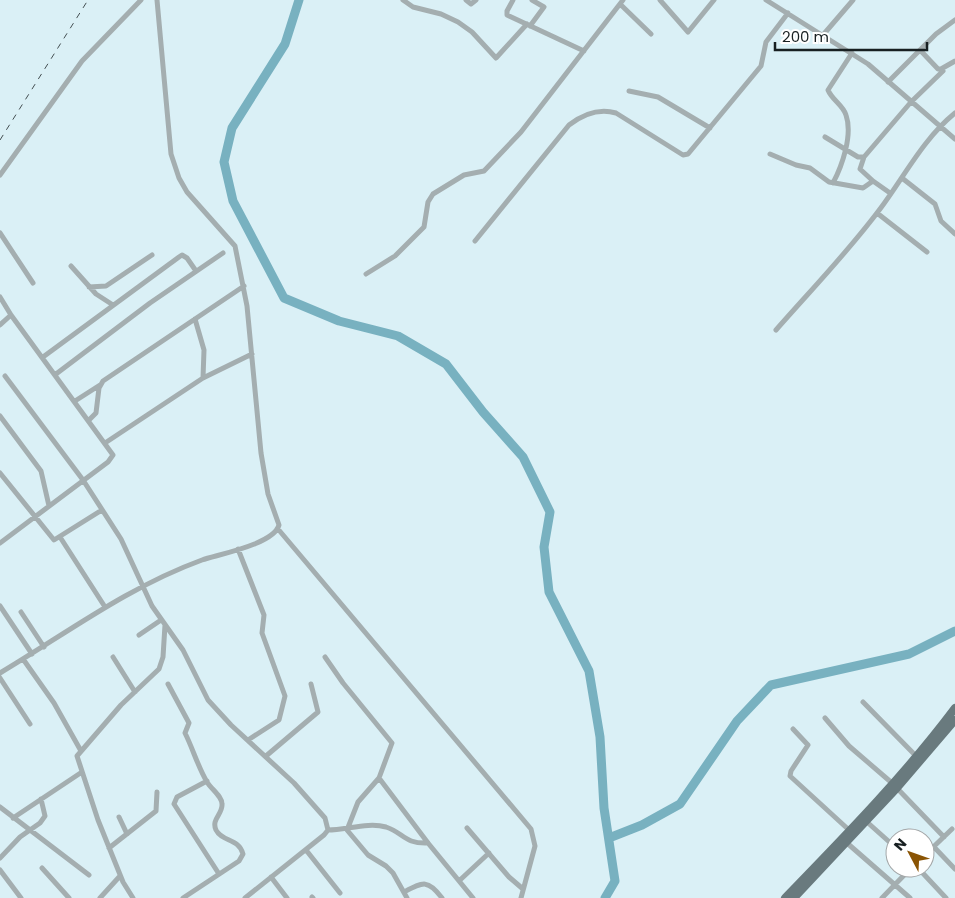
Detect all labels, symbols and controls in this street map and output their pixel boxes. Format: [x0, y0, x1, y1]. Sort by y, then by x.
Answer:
scale bar [775, 20, 928, 52]
text: 200 m [782, 26, 829, 47]
north arrow [885, 828, 935, 878]
text: N [889, 834, 911, 855]

